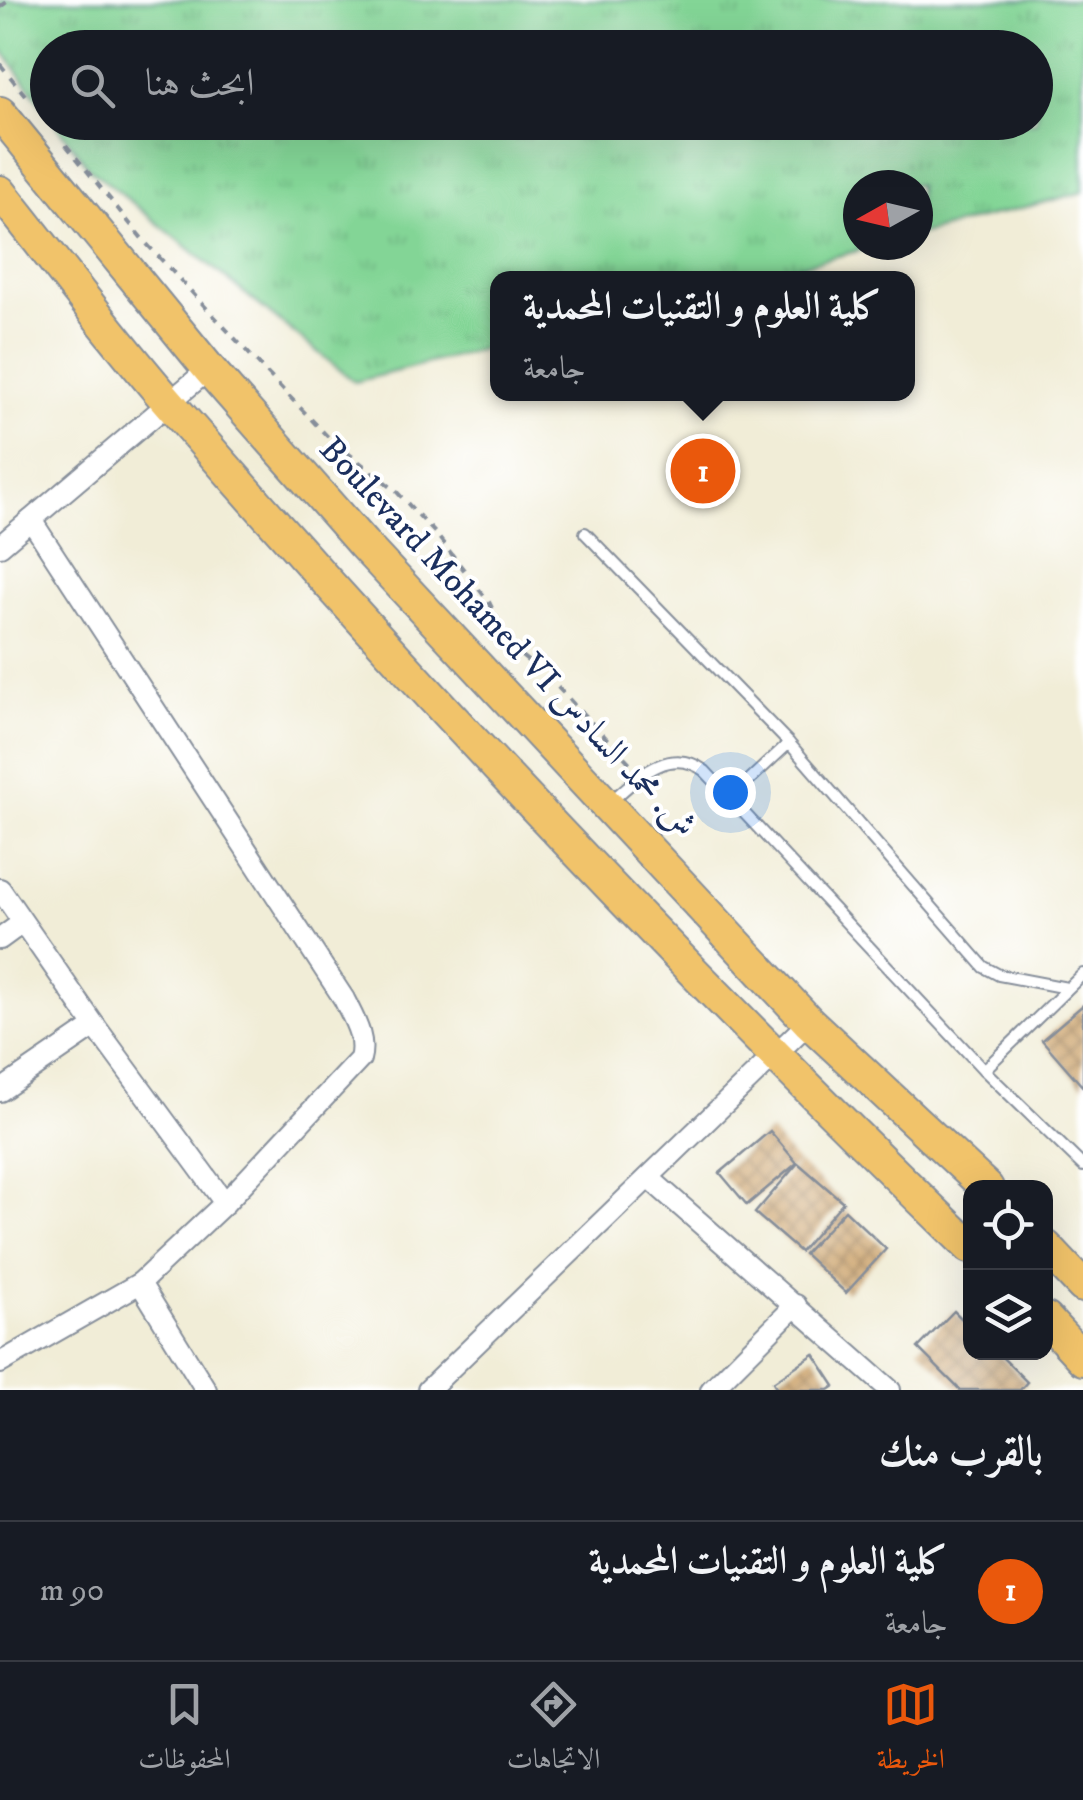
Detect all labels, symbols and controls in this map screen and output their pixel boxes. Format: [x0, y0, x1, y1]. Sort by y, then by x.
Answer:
search box [30, 30, 1053, 140]
icon: search [65, 58, 120, 113]
text: ابحث هنا [145, 60, 255, 108]
north arrow [843, 170, 933, 260]
popup [490, 271, 915, 401]
text: كلية العلوم و التقنيات المحمدية [523, 283, 882, 331]
text: جامعة [523, 349, 586, 389]
street label: Boulevard Mohamed VI ش. محمد السادس [309, 428, 705, 848]
pin: 1 [670, 434, 736, 508]
your location [705, 767, 756, 818]
map controls [963, 1180, 1053, 1360]
button: locate [963, 1180, 1053, 1270]
button: layers [963, 1270, 1053, 1360]
text: بالقرب منك [879, 1427, 1043, 1479]
text: كلية العلوم و التقنيات المحمدية [589, 1538, 948, 1586]
text: 90 m [40, 1571, 104, 1611]
text: 1 [1005, 1571, 1016, 1611]
text: جامعة [885, 1604, 948, 1644]
tab: المحفوظات [138, 1677, 230, 1786]
tab: الاتجاهات [507, 1677, 600, 1786]
tab: الخريطة [877, 1677, 945, 1786]

